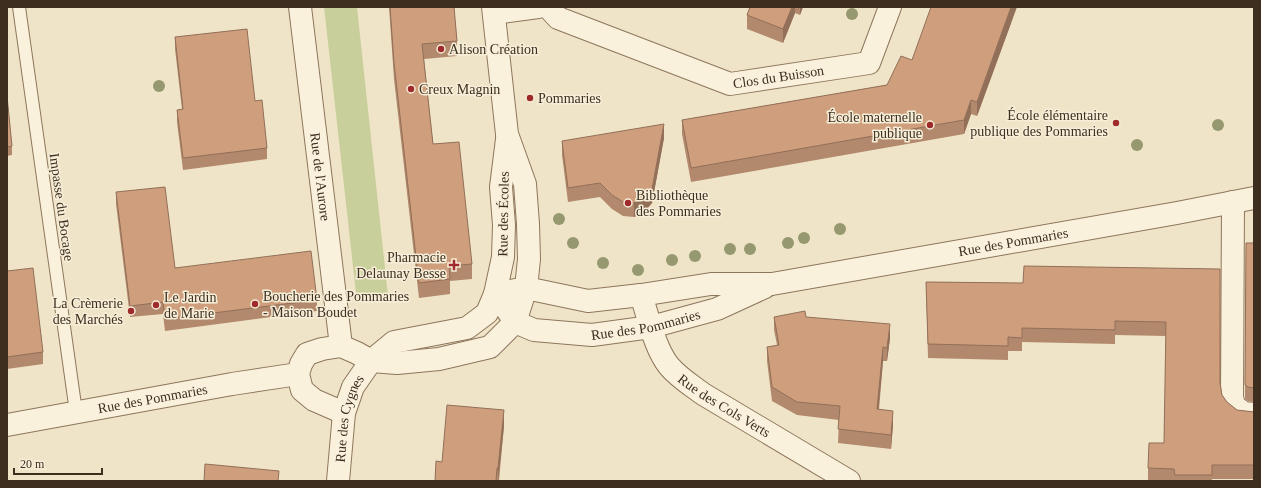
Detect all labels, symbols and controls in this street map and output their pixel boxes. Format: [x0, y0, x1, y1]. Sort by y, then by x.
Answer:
place label: Alison Création [449, 42, 538, 57]
marker: Alison Création [436, 44, 446, 54]
street label: Clos du Buisson [732, 63, 825, 91]
place label: Creux Magnin [419, 82, 500, 97]
marker: Creux Magnin [406, 84, 416, 94]
place label: Pommaries [538, 91, 601, 106]
marker: Pommaries [525, 93, 535, 103]
place label: École élémentaire publique des Pommaries [970, 107, 1108, 139]
place label: École maternelle publique [828, 109, 922, 141]
marker: École élémentaire publique des Pommaries [1111, 118, 1121, 128]
marker: École maternelle publique [925, 120, 935, 130]
street label: Rue de l'Aurore [307, 132, 333, 222]
street label: Impasse du Bocage [47, 152, 77, 262]
street label: Rue des Écoles [494, 171, 512, 257]
place label: Bibliothèque des Pommaries [636, 188, 721, 219]
marker: Bibliothèque des Pommaries [623, 198, 633, 208]
street label: Rue des Pommaries [957, 225, 1069, 259]
place label: Pharmacie Delaunay Besse [356, 250, 446, 281]
marker: Pharmacie Delaunay Besse [449, 260, 459, 270]
place label: Boucherie des Pommaries - Maison Boudet [263, 289, 409, 320]
place label: Le Jardin de Marie [164, 290, 216, 321]
place label: La Crèmerie des Marchés [53, 296, 123, 327]
marker: Boucherie des Pommaries - Maison Boudet [250, 299, 260, 309]
marker: Le Jardin de Marie [151, 300, 161, 310]
marker: La Crèmerie des Marchés [126, 306, 136, 316]
street label: Rue des Pommaries [590, 307, 702, 343]
street label: Rue des Cols Verts [675, 371, 773, 440]
street label: Rue des Cygnes [333, 372, 367, 463]
street label: Rue des Pommaries [97, 382, 209, 416]
scale bar [14, 450, 102, 476]
text: 20 m [20, 457, 45, 471]

